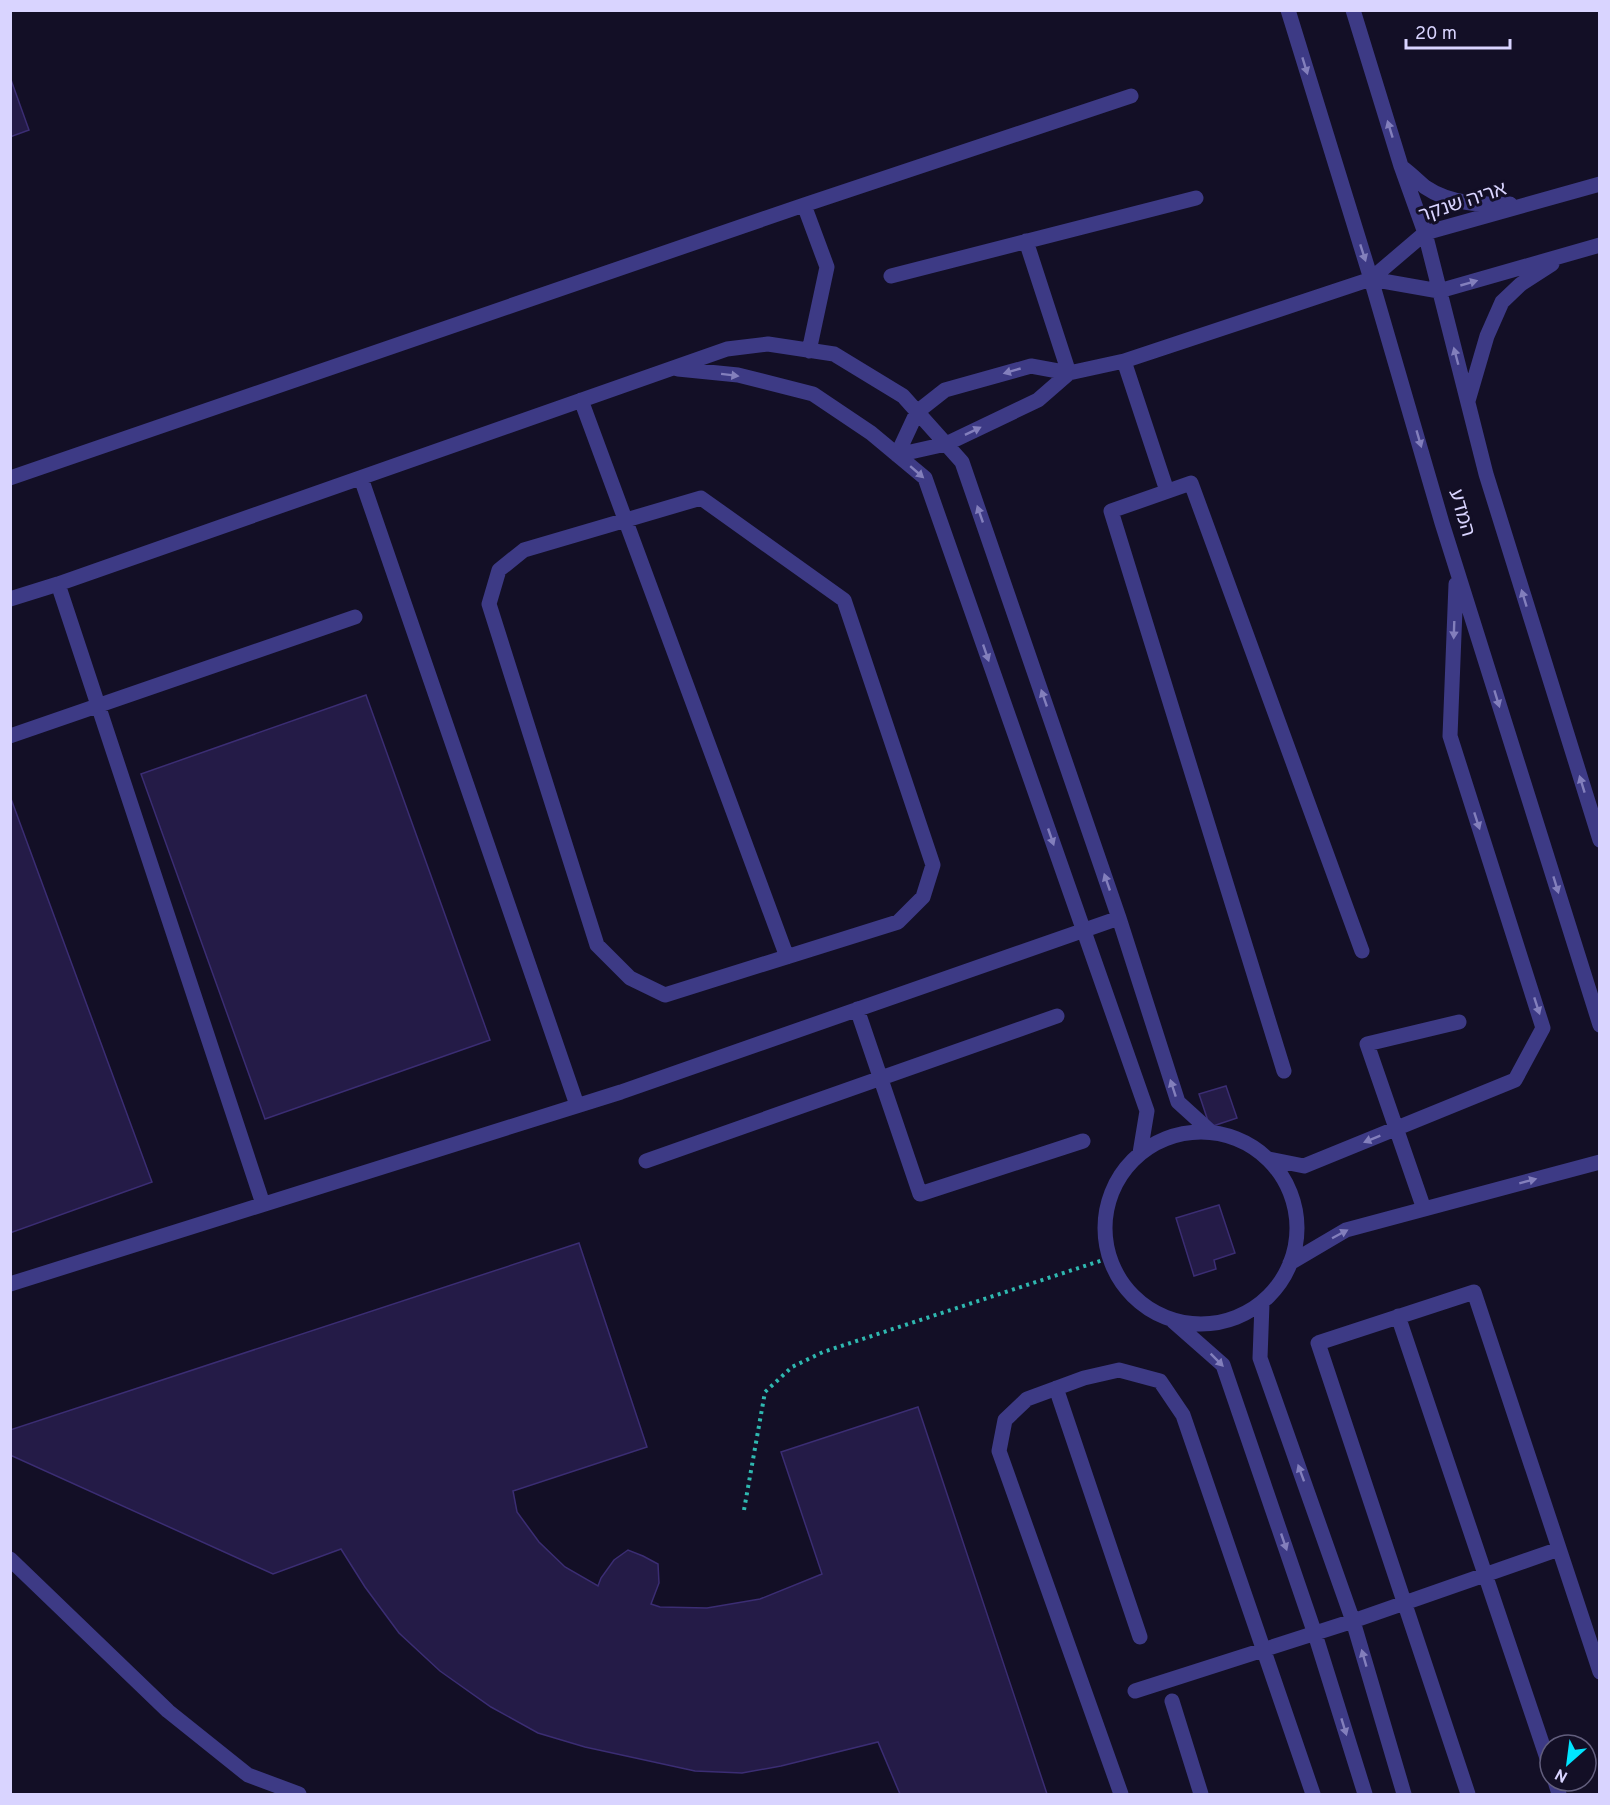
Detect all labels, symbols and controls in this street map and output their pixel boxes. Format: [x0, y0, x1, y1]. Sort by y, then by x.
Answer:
scale bar [1406, 12, 1510, 50]
text: 20 m [1415, 23, 1457, 46]
one-way arrow [1301, 57, 1310, 75]
one-way arrow [1385, 120, 1394, 138]
street label: אריה שנקר [1416, 177, 1510, 229]
one-way arrow [1359, 244, 1368, 262]
one-way arrow [1460, 277, 1478, 287]
one-way arrow [1451, 347, 1461, 365]
one-way arrow [1003, 367, 1021, 376]
one-way arrow [720, 370, 739, 379]
one-way arrow [964, 427, 981, 436]
one-way arrow [1414, 430, 1424, 449]
one-way arrow [909, 465, 924, 478]
street label: המדע [1442, 486, 1480, 540]
one-way arrow [975, 505, 984, 523]
one-way arrow [1519, 589, 1528, 607]
one-way arrow [1450, 621, 1459, 640]
one-way arrow [982, 644, 992, 662]
one-way arrow [1038, 689, 1048, 707]
one-way arrow [1493, 690, 1502, 708]
one-way arrow [1577, 775, 1586, 793]
one-way arrow [1473, 812, 1482, 830]
one-way arrow [1046, 828, 1056, 846]
one-way arrow [1102, 873, 1111, 891]
one-way arrow [1551, 876, 1561, 894]
one-way arrow [1532, 997, 1542, 1015]
one-way arrow [1168, 1079, 1177, 1097]
one-way arrow [1362, 1134, 1380, 1144]
one-way arrow [1519, 1176, 1537, 1185]
one-way arrow [1332, 1229, 1349, 1239]
one-way arrow [1209, 1353, 1224, 1367]
one-way arrow [1295, 1464, 1305, 1482]
one-way arrow [1279, 1533, 1289, 1551]
one-way arrow [1359, 1649, 1368, 1667]
one-way arrow [1340, 1718, 1349, 1736]
north arrow [1538, 1733, 1598, 1793]
text: N [1552, 1763, 1572, 1786]

